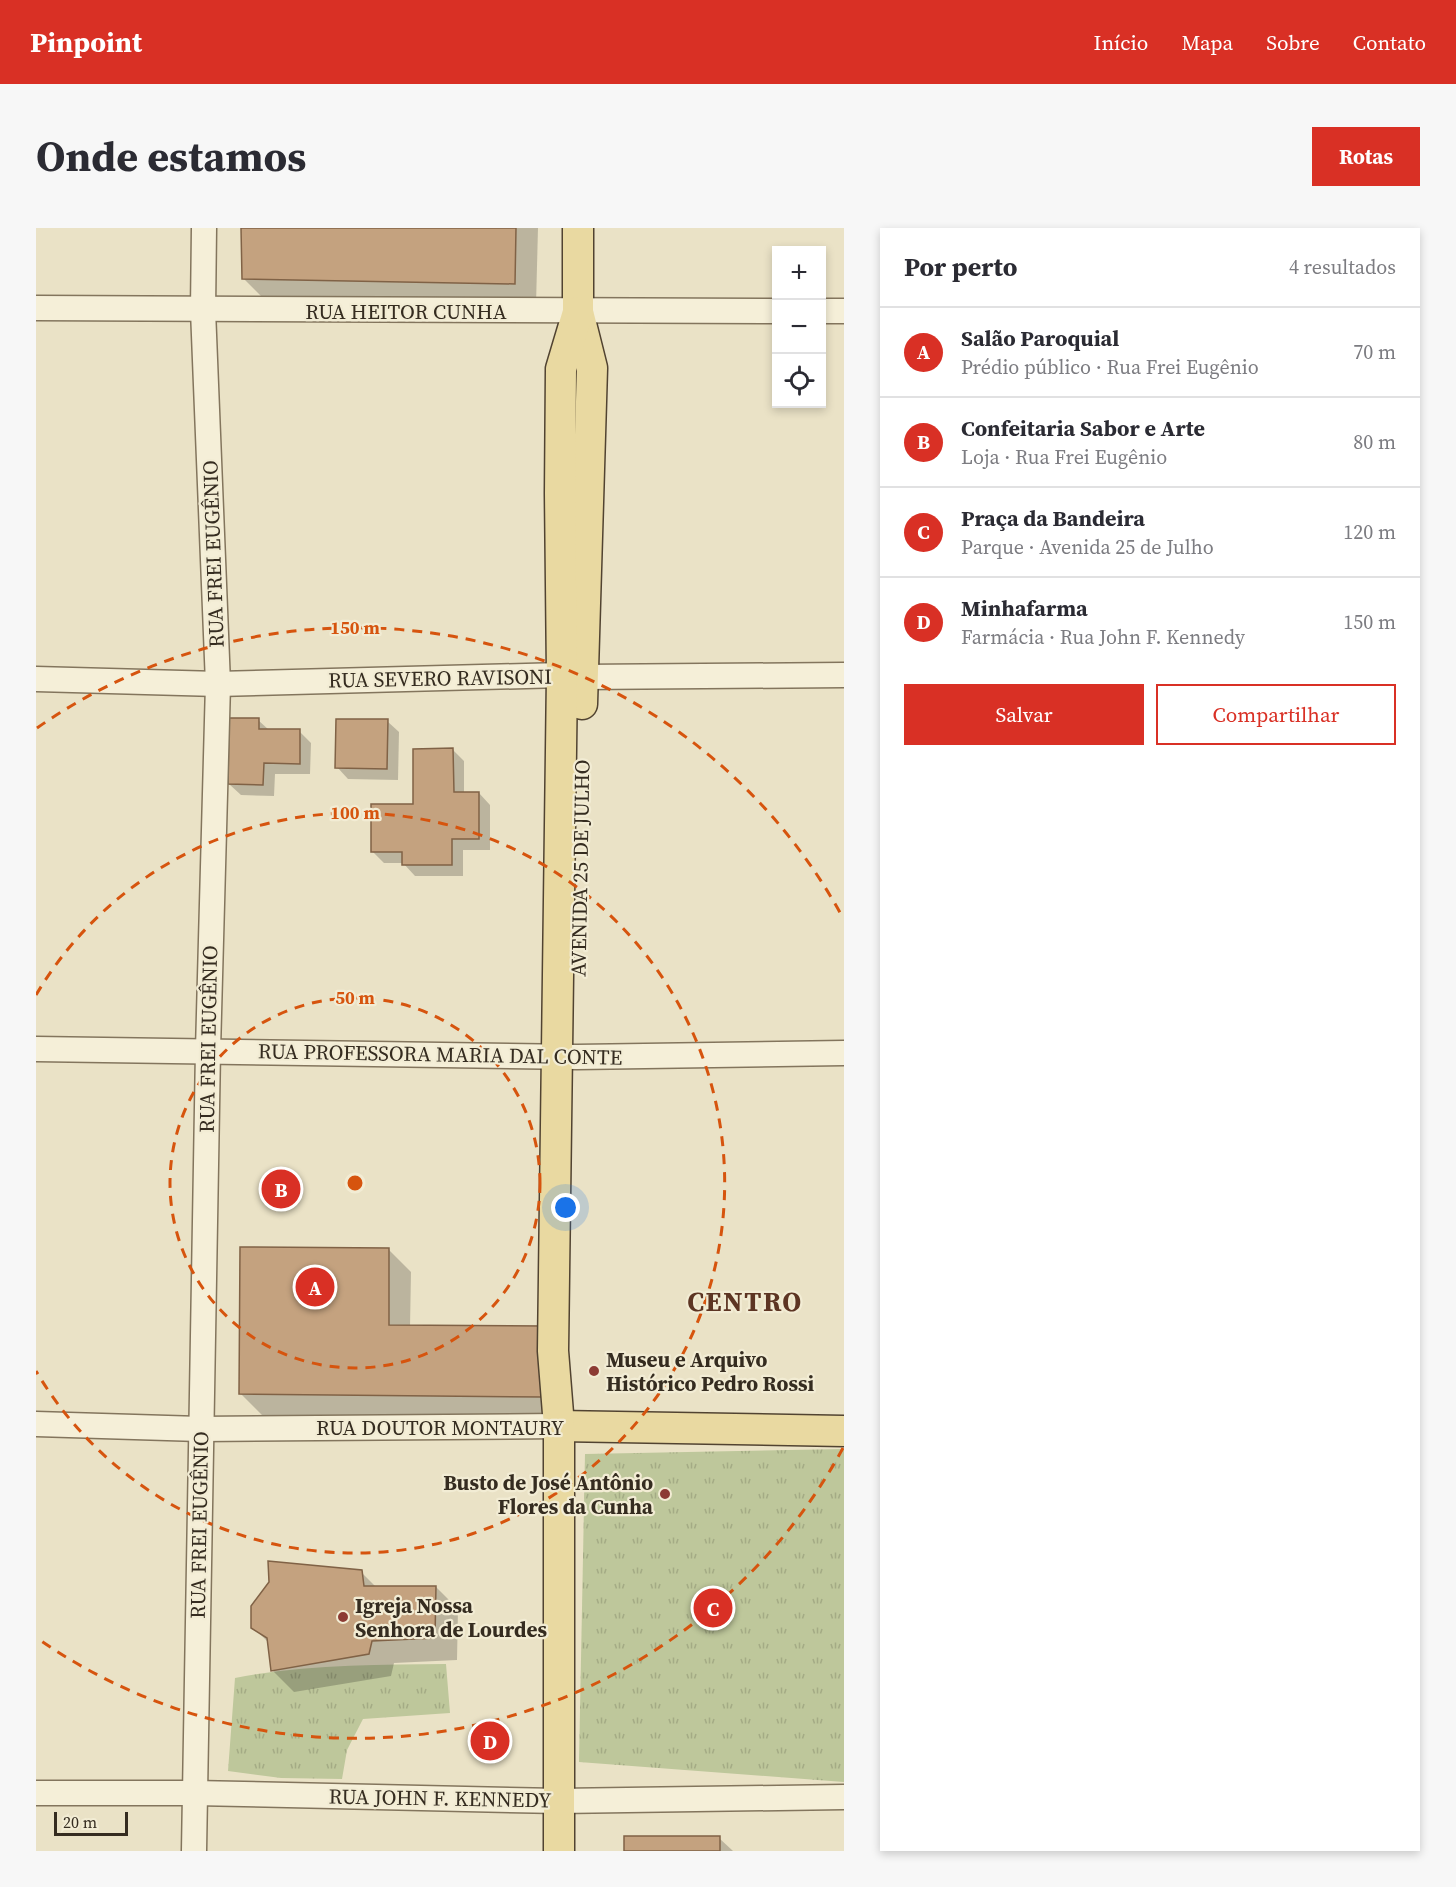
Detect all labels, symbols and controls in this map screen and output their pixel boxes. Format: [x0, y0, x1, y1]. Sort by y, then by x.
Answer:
text: Pinpoint [30, 23, 142, 61]
text: Início [1094, 28, 1148, 57]
text: Mapa [1181, 28, 1233, 57]
text: Sobre [1266, 28, 1320, 57]
text: Contato [1353, 28, 1426, 57]
text: Onde estamos [36, 127, 306, 185]
button: Rotas [1312, 127, 1420, 186]
map controls [772, 246, 826, 408]
button: + [772, 246, 826, 300]
text: Por perto [904, 249, 1018, 285]
text: 4 resultados [1289, 253, 1396, 281]
street label: RUA HEITOR CUNHA [305, 297, 507, 326]
button: − [772, 300, 826, 354]
text: Salão Paroquial [961, 323, 1119, 353]
text: A [917, 338, 930, 366]
text: 70 m [1353, 338, 1396, 366]
text: Prédio público · Rua Frei Eugênio [961, 353, 1259, 381]
button: locate [772, 354, 826, 408]
text: Confeitaria Sabor e Arte [961, 413, 1205, 443]
text: B [917, 428, 930, 456]
text: 80 m [1353, 428, 1396, 456]
text: Loja · Rua Frei Eugênio [961, 443, 1167, 471]
street label: RUA FREI EUGÊNIO [195, 460, 231, 648]
text: Praça da Bandeira [961, 503, 1145, 533]
text: C [917, 518, 930, 546]
text: 120 m [1343, 518, 1396, 546]
text: Parque · Avenida 25 de Julho [961, 533, 1214, 561]
text: Minhafarma [961, 593, 1088, 623]
text: D [916, 608, 931, 636]
text: 150 m [1343, 608, 1396, 636]
text: 150 m [330, 615, 380, 640]
text: Farmácia · Rua John F. Kennedy [961, 623, 1245, 651]
street label: RUA SEVERO RAVISONI [328, 662, 552, 694]
button: Salvar [904, 684, 1144, 745]
button: Compartilhar [1156, 684, 1396, 745]
street label: AVENIDA 25 DE JULHO [564, 759, 596, 977]
text: 100 m [330, 800, 380, 825]
street label: RUA FREI EUGÊNIO [192, 945, 224, 1133]
text: 50 m [335, 985, 375, 1010]
street label: RUA PROFESSORA MARIA DAL CONTE [258, 1036, 622, 1072]
pin: B [262, 1166, 300, 1212]
centre of rings [345, 1173, 365, 1193]
your location [551, 1193, 580, 1222]
pin: A [296, 1264, 334, 1310]
district label: CENTRO [687, 1283, 803, 1320]
place label: Museu e Arquivo Histórico Pedro Rossi [606, 1345, 814, 1398]
marker: Museu e Arquivo Histórico Pedro Rossi [587, 1364, 601, 1378]
street label: RUA DOUTOR MONTAURY [316, 1413, 565, 1442]
street label: RUA FREI EUGÊNIO [183, 1431, 215, 1619]
place label: Busto de José Antônio Flores da Cunha [443, 1468, 654, 1521]
marker: Busto de José Antônio Flores da Cunha [658, 1487, 672, 1501]
pin: C [694, 1586, 732, 1630]
place label: Igreja Nossa Senhora de Lourdes [355, 1591, 547, 1644]
marker: Igreja Nossa Senhora de Lourdes [336, 1610, 350, 1624]
pin: D [470, 1718, 510, 1764]
street label: RUA JOHN F. KENNEDY [328, 1782, 552, 1814]
scale bar [54, 1809, 128, 1836]
text: 20 m [63, 1811, 97, 1833]

